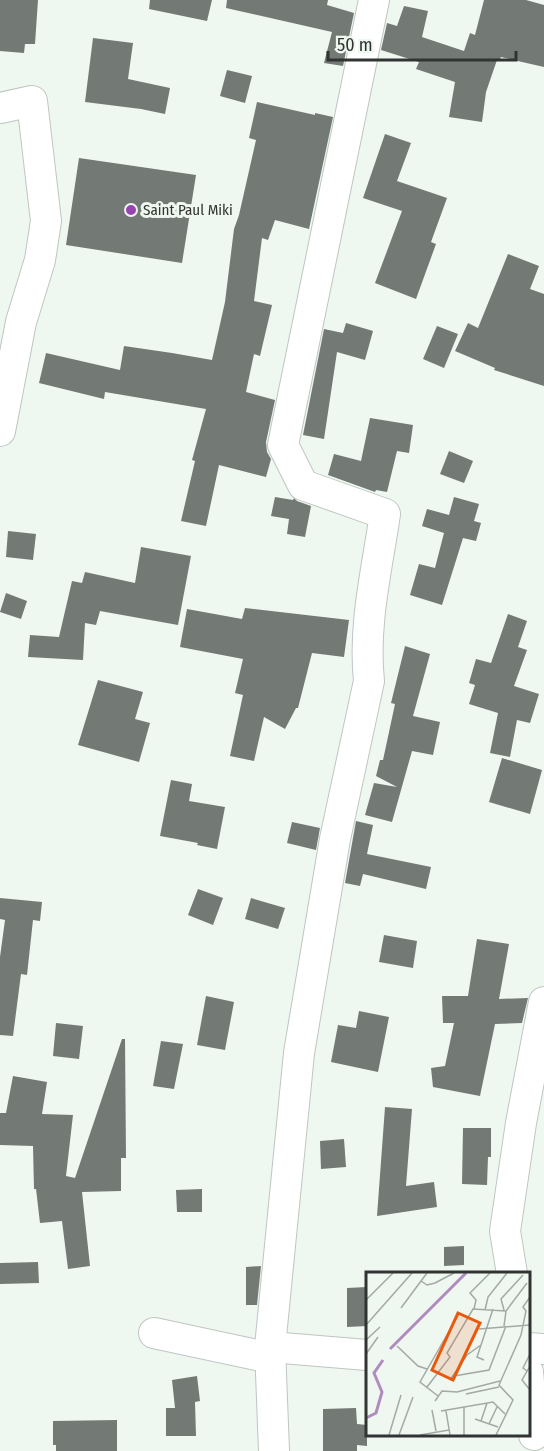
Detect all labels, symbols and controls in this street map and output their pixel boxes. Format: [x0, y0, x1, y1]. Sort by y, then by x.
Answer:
scale bar [328, 24, 516, 62]
text: 50 m [337, 34, 373, 56]
place label: Saint Paul Miki [143, 201, 233, 219]
marker: Saint Paul Miki [124, 203, 138, 217]
inset map [366, 1272, 529, 1436]

